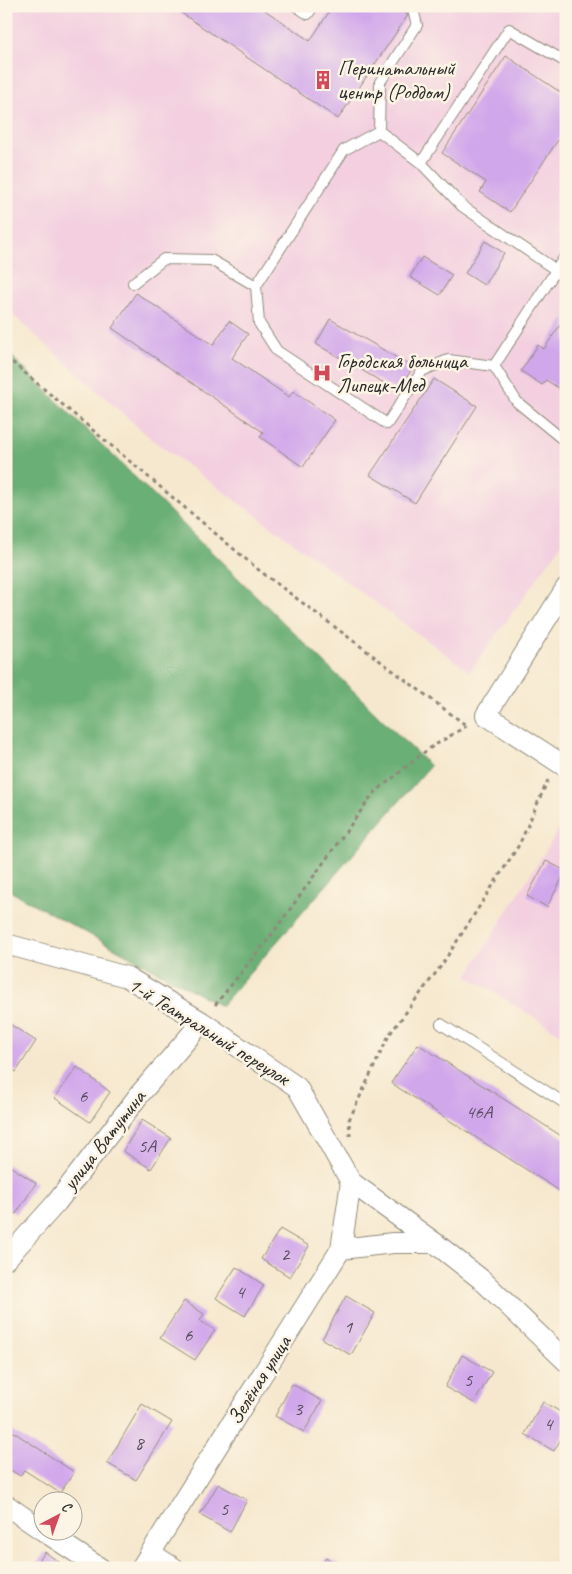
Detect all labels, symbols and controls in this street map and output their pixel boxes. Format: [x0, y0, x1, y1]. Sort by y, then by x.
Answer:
place label: Перинатальный центр (Роддом) [338, 55, 456, 105]
building icon: Перинатальный центр (Роддом) [312, 69, 334, 91]
place label: Городская больница Липецк-Мед [337, 348, 469, 398]
hospital icon: Городская больница Липецк-Мед [311, 362, 333, 384]
street label: 1-й Театральный переулок [124, 971, 296, 1092]
street label: улица Ватутина [56, 1083, 152, 1197]
house number: 6 [79, 1084, 89, 1108]
house number: 46А [466, 1100, 494, 1124]
house number: 5А [138, 1134, 158, 1158]
house number: 2 [281, 1242, 291, 1266]
house number: 4 [236, 1280, 247, 1304]
house number: 1 [344, 1315, 354, 1339]
house number: 6 [184, 1323, 194, 1347]
street label: Зелёная улица [222, 1329, 297, 1429]
house number: 5 [464, 1368, 474, 1392]
house number: 3 [294, 1397, 304, 1421]
house number: 4 [544, 1412, 555, 1436]
house number: 8 [135, 1431, 146, 1455]
north arrow [32, 1492, 82, 1542]
house number: 5 [220, 1497, 230, 1521]
text: С [58, 1498, 76, 1517]

